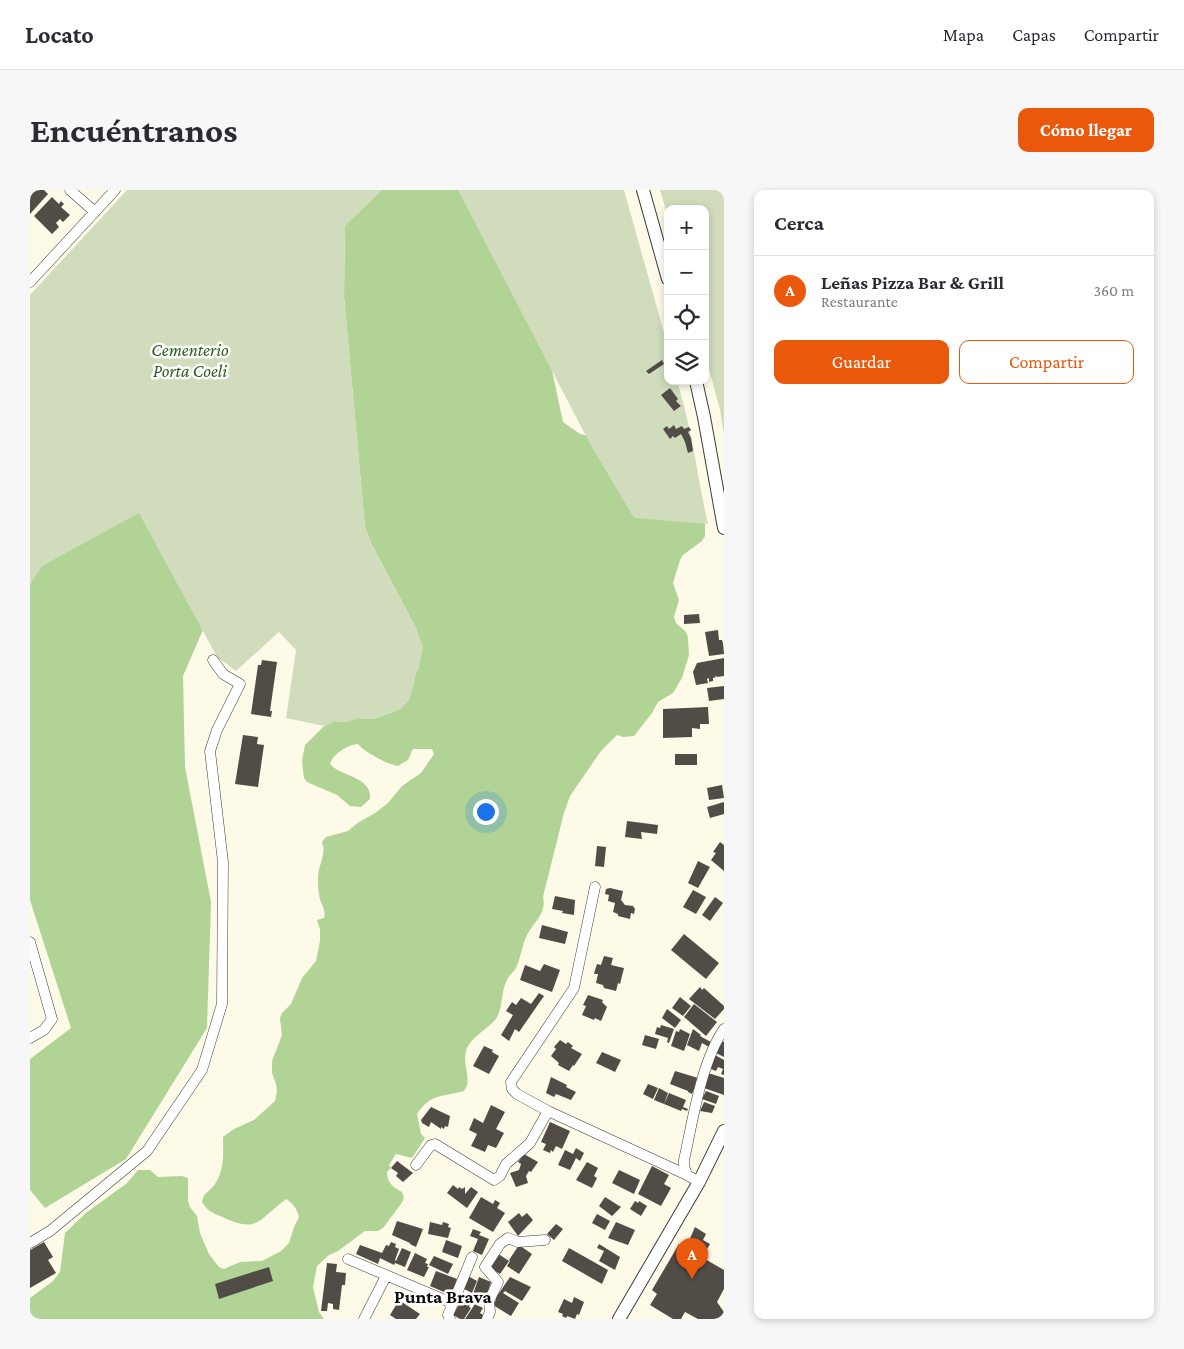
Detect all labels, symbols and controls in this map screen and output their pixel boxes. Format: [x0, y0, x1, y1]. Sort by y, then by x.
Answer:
text: Locato [25, 21, 94, 48]
text: Mapa [943, 25, 984, 45]
text: Capas [1012, 25, 1056, 45]
text: Compartir [1084, 25, 1159, 45]
button: Cómo llegar [1018, 108, 1154, 152]
text: Encuéntranos [30, 111, 237, 150]
map controls [664, 205, 709, 385]
button: + [664, 205, 709, 250]
text: Cerca [774, 211, 824, 235]
button: − [664, 250, 709, 295]
text: Leñas Pizza Bar & Grill [821, 272, 1004, 293]
text: A [785, 282, 795, 299]
text: 360 m [1093, 282, 1134, 299]
text: Restaurante [821, 293, 898, 310]
button: locate [664, 295, 709, 340]
park label: Cementerio Porta Coeli [151, 340, 229, 381]
button: layers [664, 340, 709, 385]
button: Guardar [774, 340, 949, 384]
button: Compartir [959, 340, 1134, 384]
your location [473, 799, 499, 825]
pin: A [676, 1238, 708, 1279]
district label: Punta Brava [394, 1286, 493, 1307]

